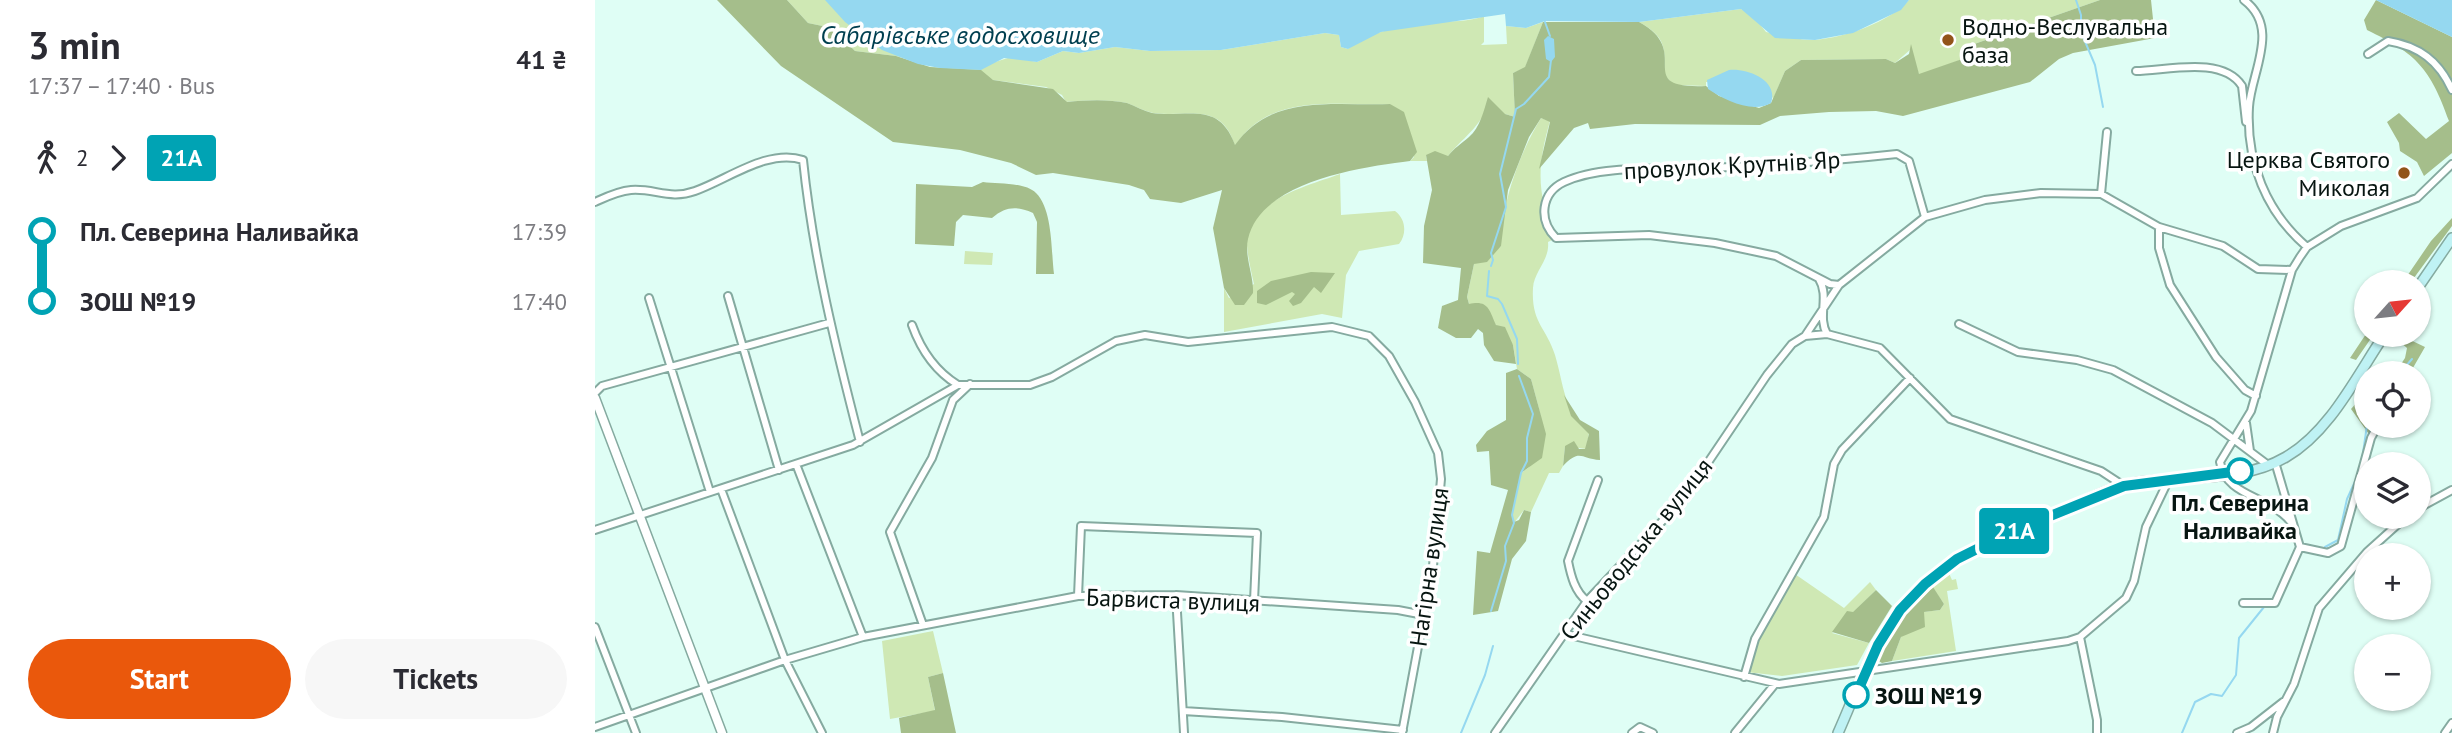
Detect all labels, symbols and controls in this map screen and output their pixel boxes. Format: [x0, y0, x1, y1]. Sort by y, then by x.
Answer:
place label: Водно-Веслувальна база [1962, 11, 2168, 70]
water label: Сабарівське водосховище [820, 18, 1100, 51]
text: 3 min [28, 20, 121, 69]
marker: Водно-Веслувальна база [1940, 32, 1956, 48]
text: 41 ₴ [516, 43, 567, 76]
text: 17:37 – 17:40 · Bus [28, 71, 215, 100]
icon: walk [28, 139, 66, 177]
icon: forward [99, 139, 137, 177]
text: 21А [161, 142, 202, 173]
text: 2 [76, 143, 89, 172]
street label: провулок Крутнів Яр [1623, 144, 1841, 186]
place label: Церква Святого Миколая [2227, 144, 2390, 203]
marker: Церква Святого Миколая [2396, 165, 2412, 181]
text: Пл. Северина Наливайка [80, 215, 359, 248]
text: 17:39 [512, 217, 567, 246]
north arrow [2354, 270, 2431, 346]
map controls [2354, 270, 2431, 711]
text: ЗОШ №19 [80, 285, 196, 318]
text: 17:40 [512, 287, 567, 316]
button: locate [2354, 361, 2431, 438]
street label: Синьоводська вулиця [1553, 452, 1719, 646]
button: layers [2354, 452, 2431, 529]
marker: Пл. Северина Наливайка [2227, 458, 2253, 484]
street label: Нагірна вулиця [1403, 486, 1455, 648]
place label: Пл. Северина Наливайка [2171, 487, 2309, 546]
line badge: 21А [1974, 508, 2054, 554]
text: 21А [1993, 515, 2035, 546]
button: + [2354, 543, 2431, 620]
street label: Барвиста вулиця [1085, 581, 1261, 619]
button: − [2354, 634, 2431, 711]
button: Start [28, 639, 291, 719]
button: Tickets [305, 639, 567, 719]
place label: ЗОШ №19 [1875, 680, 1982, 711]
marker: ЗОШ №19 [1843, 682, 1869, 708]

